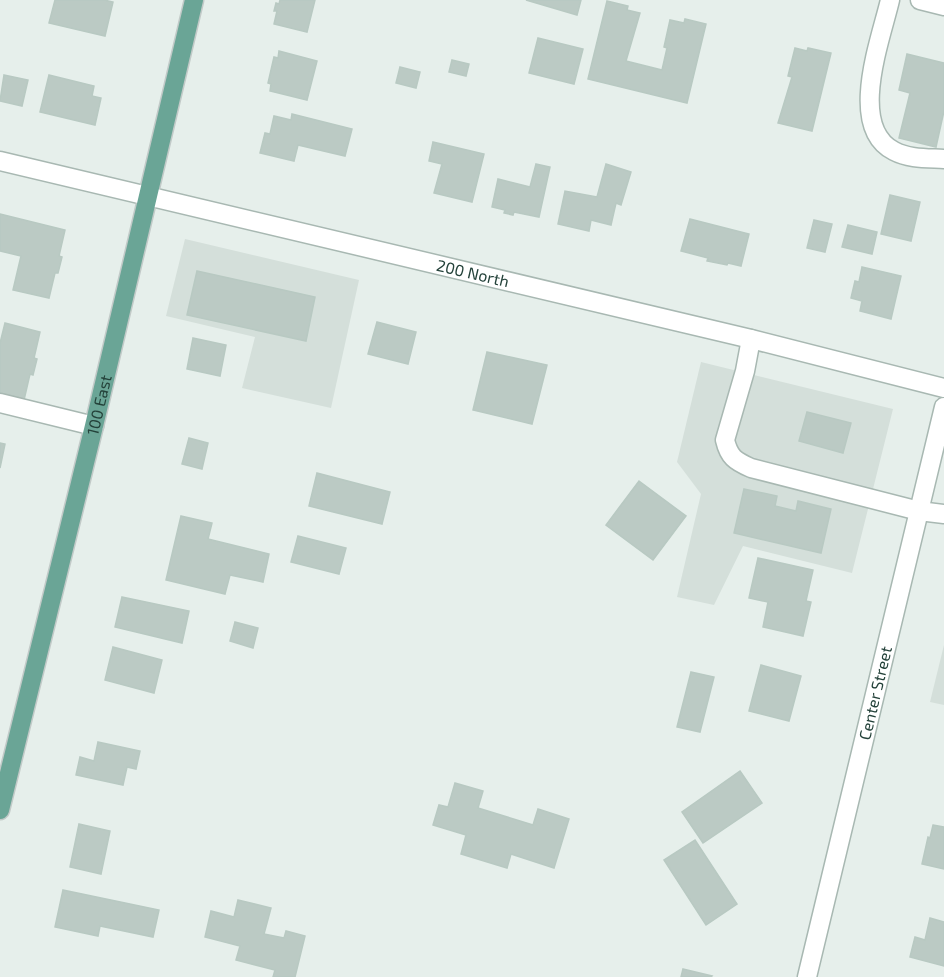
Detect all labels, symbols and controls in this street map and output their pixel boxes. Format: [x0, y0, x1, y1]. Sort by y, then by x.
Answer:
street label: 200 North [435, 255, 511, 290]
street label: 100 East [82, 373, 115, 437]
street label: Center Street [854, 644, 895, 742]

